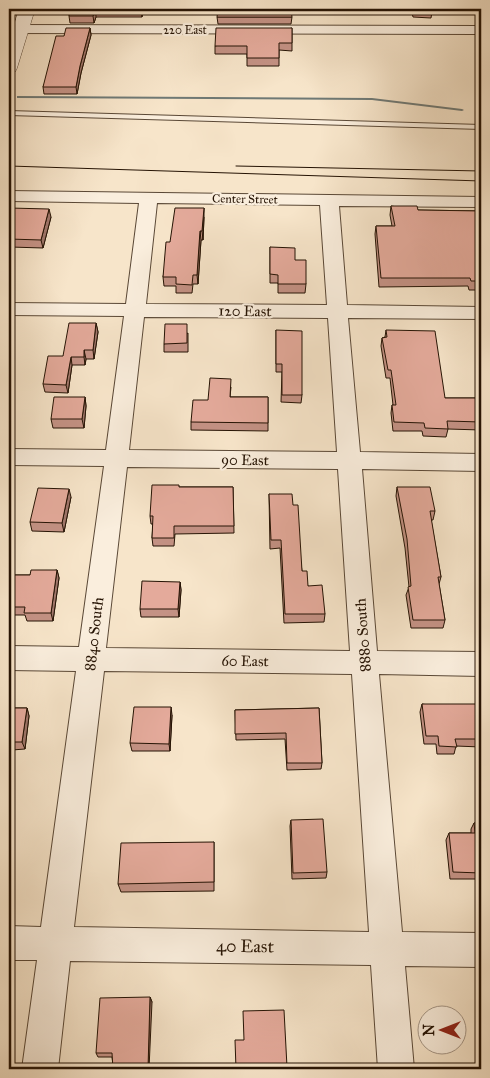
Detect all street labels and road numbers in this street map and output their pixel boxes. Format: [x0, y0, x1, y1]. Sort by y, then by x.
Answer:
street label: 220 East [163, 23, 208, 37]
street label: Center Street [212, 191, 279, 207]
street label: 120 East [218, 302, 272, 320]
street label: 90 East [221, 451, 270, 469]
street label: 8840 South [81, 595, 108, 672]
street label: 8880 South [351, 597, 375, 672]
street label: 60 East [221, 652, 270, 670]
street label: 40 East [216, 934, 275, 958]

